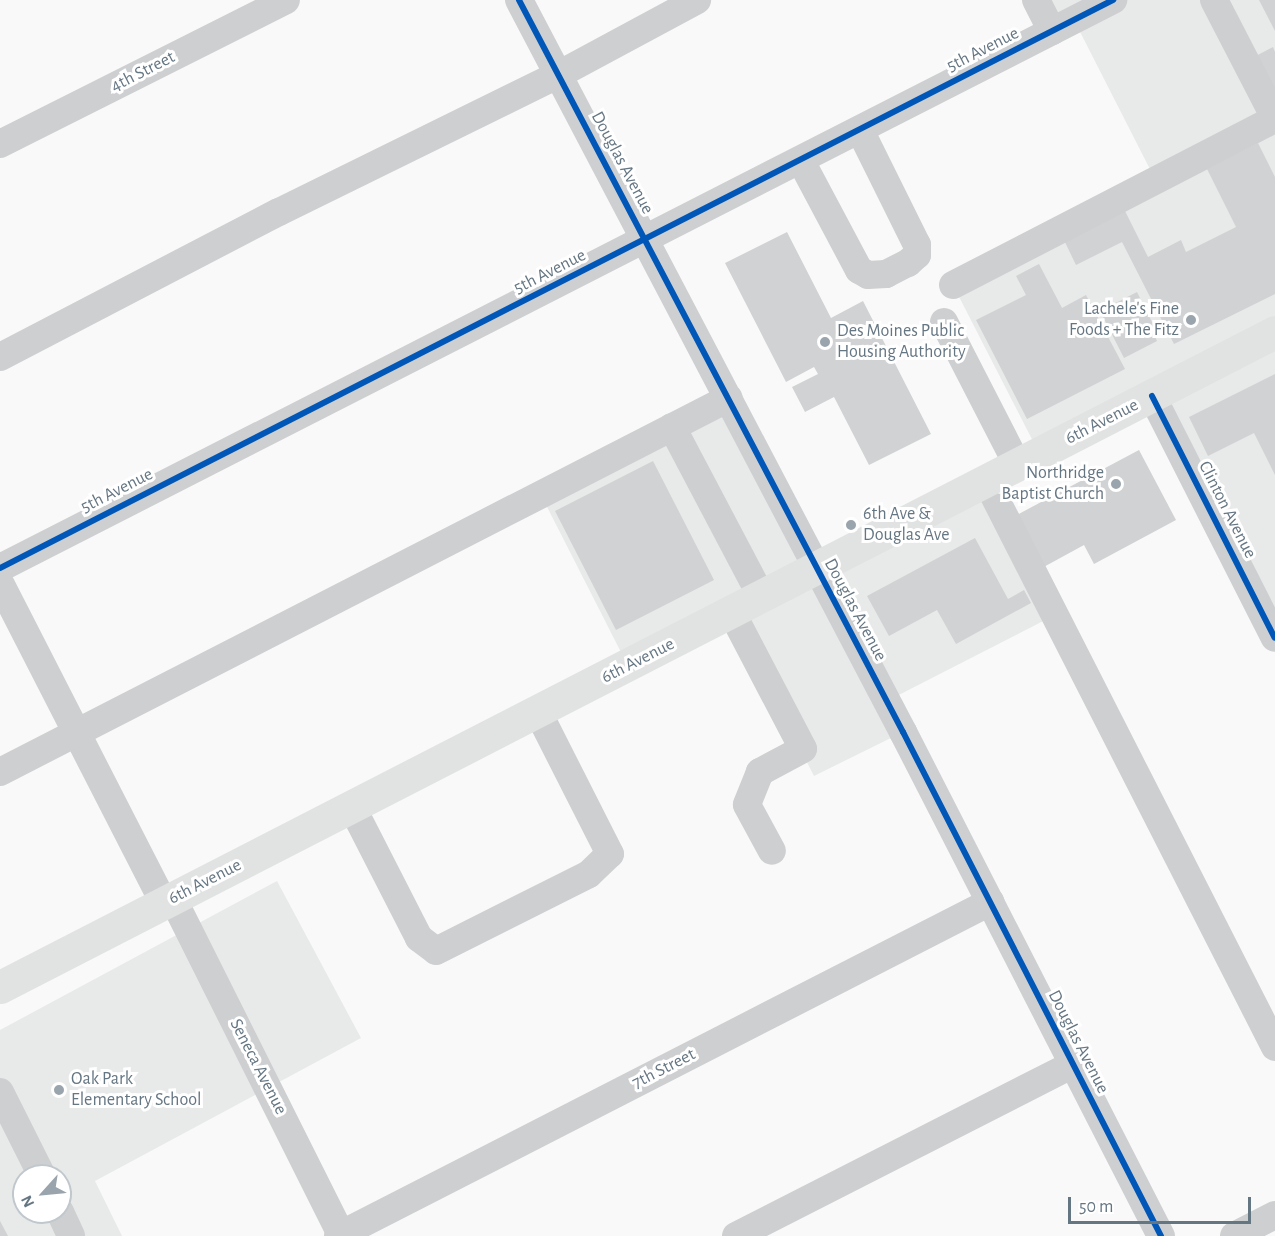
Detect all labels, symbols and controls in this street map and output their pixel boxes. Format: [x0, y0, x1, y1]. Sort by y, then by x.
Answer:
street label: 5th Avenue [943, 23, 1023, 77]
street label: 4th Street [107, 47, 179, 97]
street label: Douglas Avenue [586, 108, 658, 218]
street label: 5th Avenue [510, 245, 590, 299]
place label: Lachele's Fine Foods + The Fitz [1069, 299, 1179, 342]
marker: Lachele's Fine Foods + The Fitz [1184, 313, 1198, 327]
place label: Des Moines Public Housing Authority [837, 321, 966, 364]
marker: Des Moines Public Housing Authority [818, 335, 832, 349]
street label: 6th Avenue [1062, 394, 1142, 450]
street label: Clinton Avenue [1193, 458, 1261, 562]
place label: Northridge Baptist Church [1002, 463, 1104, 506]
street label: 5th Avenue [77, 464, 157, 518]
marker: Northridge Baptist Church [1109, 477, 1123, 491]
place label: 6th Ave & Douglas Ave [863, 504, 950, 546]
marker: 6th Ave & Douglas Ave [844, 518, 858, 532]
street label: Douglas Avenue [819, 555, 891, 665]
street label: 6th Avenue [598, 633, 678, 689]
street label: 6th Avenue [165, 854, 245, 910]
street label: Douglas Avenue [1043, 987, 1113, 1097]
street label: Seneca Avenue [225, 1016, 291, 1118]
street label: 7th Street [629, 1044, 699, 1094]
place label: Oak Park Elementary School [71, 1069, 201, 1112]
marker: Oak Park Elementary School [52, 1083, 66, 1097]
north arrow [12, 1164, 72, 1224]
scale bar [1071, 1185, 1254, 1223]
text: N [18, 1193, 37, 1210]
text: 50 m [1079, 1198, 1113, 1216]

